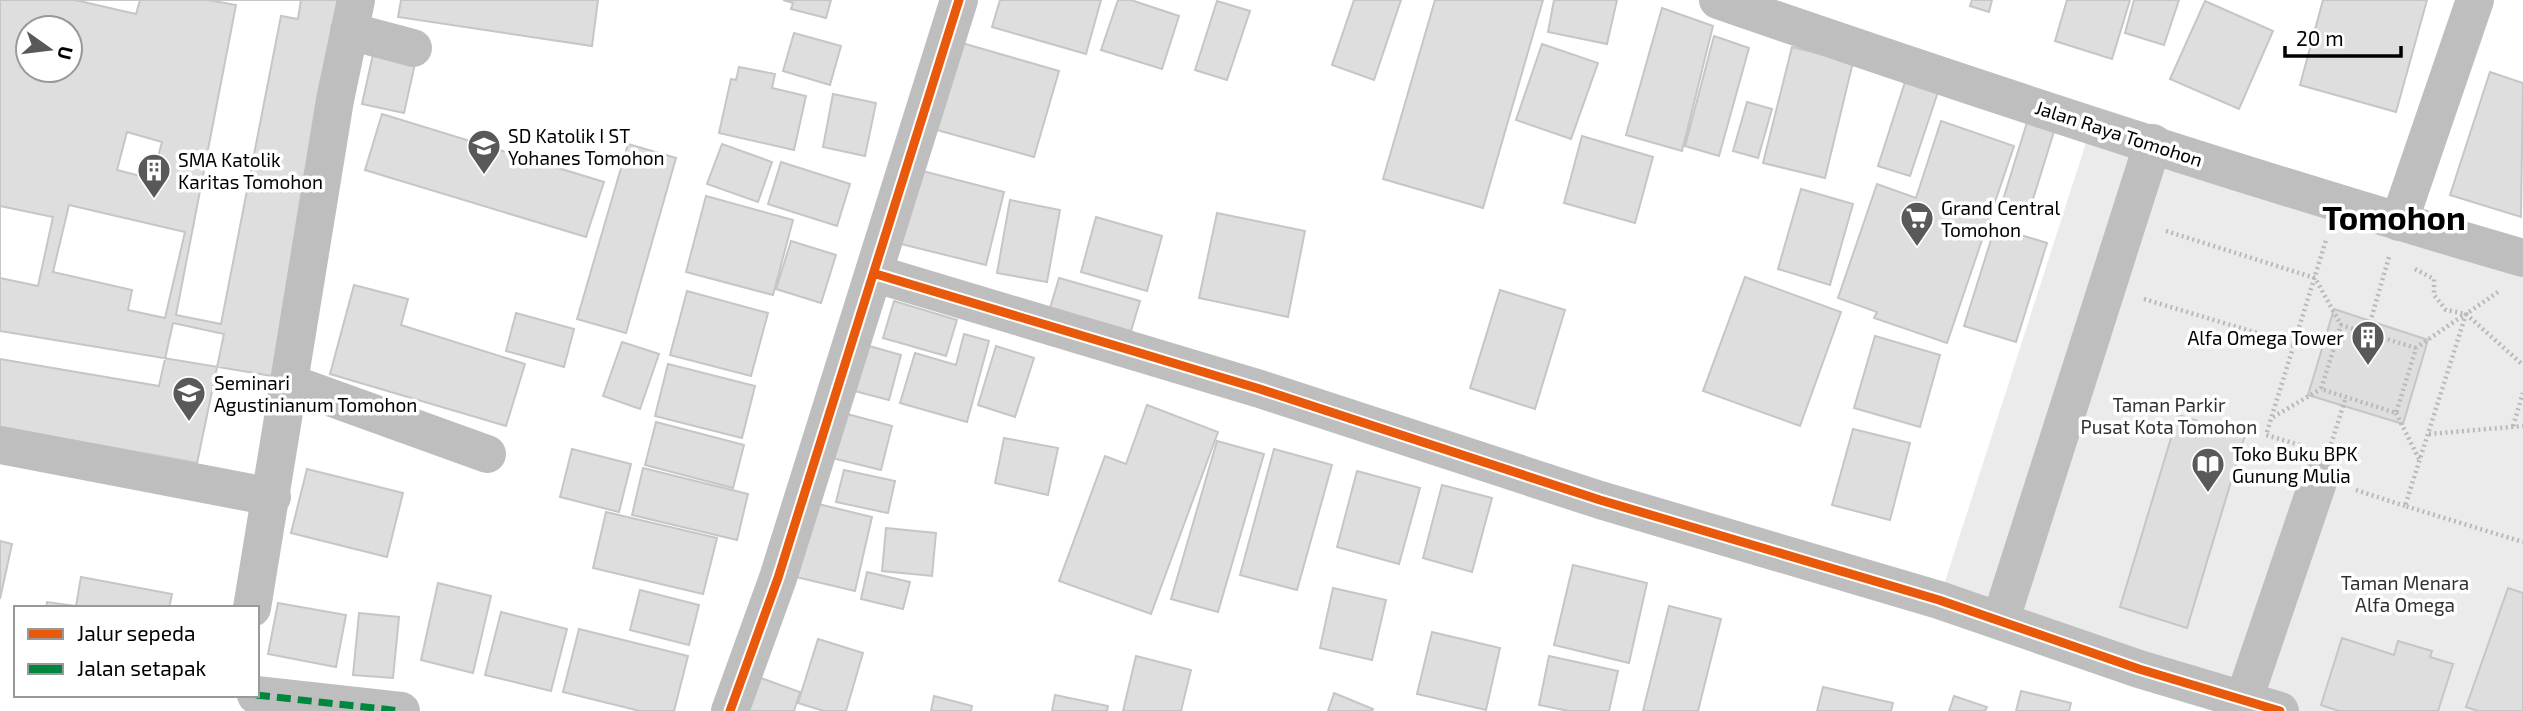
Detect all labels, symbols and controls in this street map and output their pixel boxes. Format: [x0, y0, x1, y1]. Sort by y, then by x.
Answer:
north arrow [14, 14, 84, 84]
scale bar [2285, 14, 2400, 58]
text: 20 m [2296, 25, 2344, 50]
text: U [53, 44, 79, 62]
street label: Jalan Raya Tomohon [2032, 95, 2206, 171]
place label: SD Katolik I ST Yohanes Tomohon [508, 124, 665, 169]
school or university icon: SD Katolik I ST Yohanes Tomohon [465, 127, 503, 176]
place label: SMA Katolik Karitas Tomohon [178, 148, 323, 193]
building icon: SMA Katolik Karitas Tomohon [135, 151, 173, 200]
place label: Grand Central Tomohon [1941, 196, 2061, 241]
district label: Tomohon [2322, 197, 2466, 237]
supermarket icon: Grand Central Tomohon [1898, 199, 1936, 248]
building icon: Alfa Omega Tower [2349, 318, 2387, 367]
place label: Alfa Omega Tower [2187, 326, 2344, 349]
place label: Seminari Agustinianum Tomohon [214, 371, 417, 416]
school or university icon: Seminari Agustinianum Tomohon [170, 374, 208, 423]
park label: Taman Parkir Pusat Kota Tomohon [2081, 393, 2257, 438]
place label: Toko Buku BPK Gunung Mulia [2232, 442, 2358, 487]
library icon: Toko Buku BPK Gunung Mulia [2189, 445, 2227, 494]
park label: Taman Menara Alfa Omega [2341, 571, 2469, 616]
legend [14, 606, 259, 697]
text: Jalur sepeda [77, 620, 196, 645]
text: Jalan setapak [77, 655, 207, 680]

